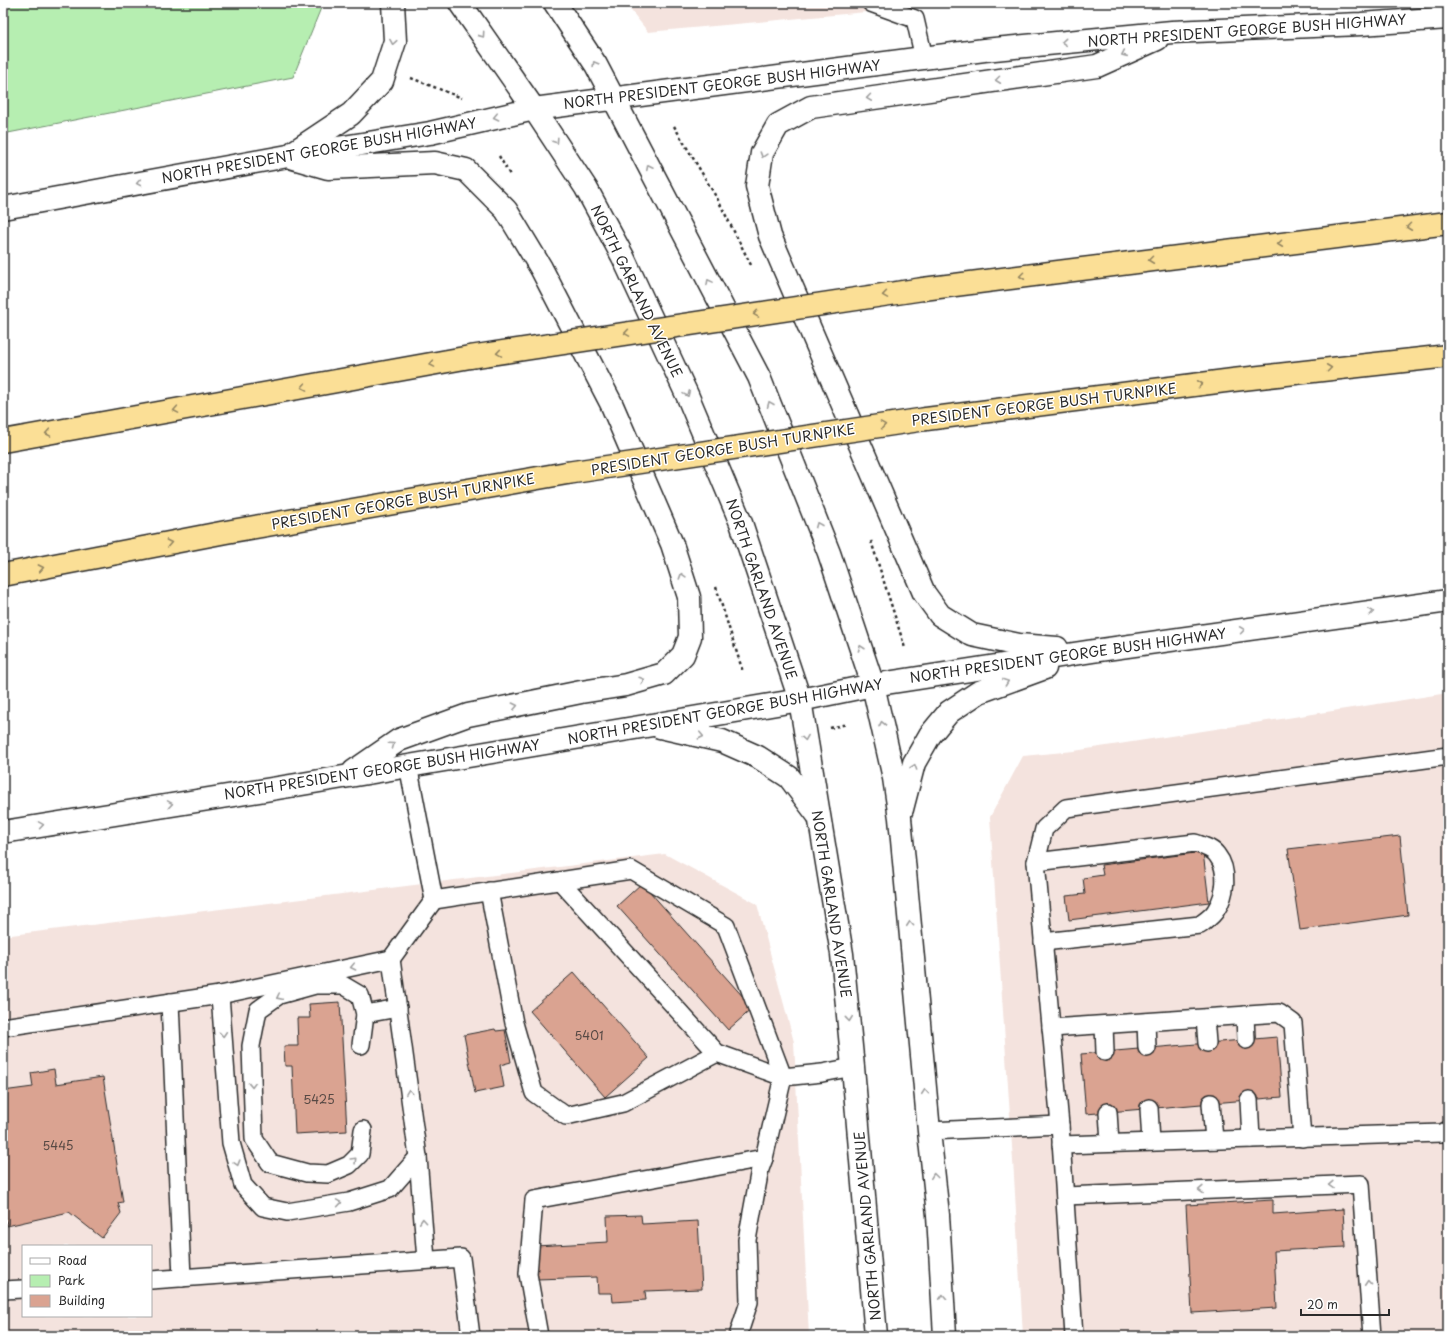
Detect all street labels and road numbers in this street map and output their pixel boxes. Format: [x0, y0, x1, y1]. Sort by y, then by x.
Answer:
street label: NORTH PRESIDENT GEORGE BUSH HIGHWAY [1087, 8, 1407, 52]
street label: NORTH PRESIDENT GEORGE BUSH HIGHWAY [562, 54, 882, 114]
street label: NORTH PRESIDENT GEORGE BUSH HIGHWAY [160, 112, 478, 188]
street label: NORTH GARLAND AVENUE [586, 201, 688, 381]
street label: PRESIDENT GEORGE BUSH TURNPIKE [910, 377, 1178, 431]
street label: PRESIDENT GEORGE BUSH TURNPIKE [590, 418, 857, 480]
street label: PRESIDENT GEORGE BUSH TURNPIKE [270, 467, 536, 535]
street label: NORTH GARLAND AVENUE [721, 496, 803, 682]
street label: NORTH PRESIDENT GEORGE BUSH HIGHWAY [908, 622, 1228, 688]
street label: NORTH PRESIDENT GEORGE BUSH HIGHWAY [566, 673, 884, 749]
street label: NORTH PRESIDENT GEORGE BUSH HIGHWAY [223, 734, 541, 804]
street label: NORTH GARLAND AVENUE [807, 809, 857, 1000]
street label: NORTH GARLAND AVENUE [848, 1130, 886, 1321]

